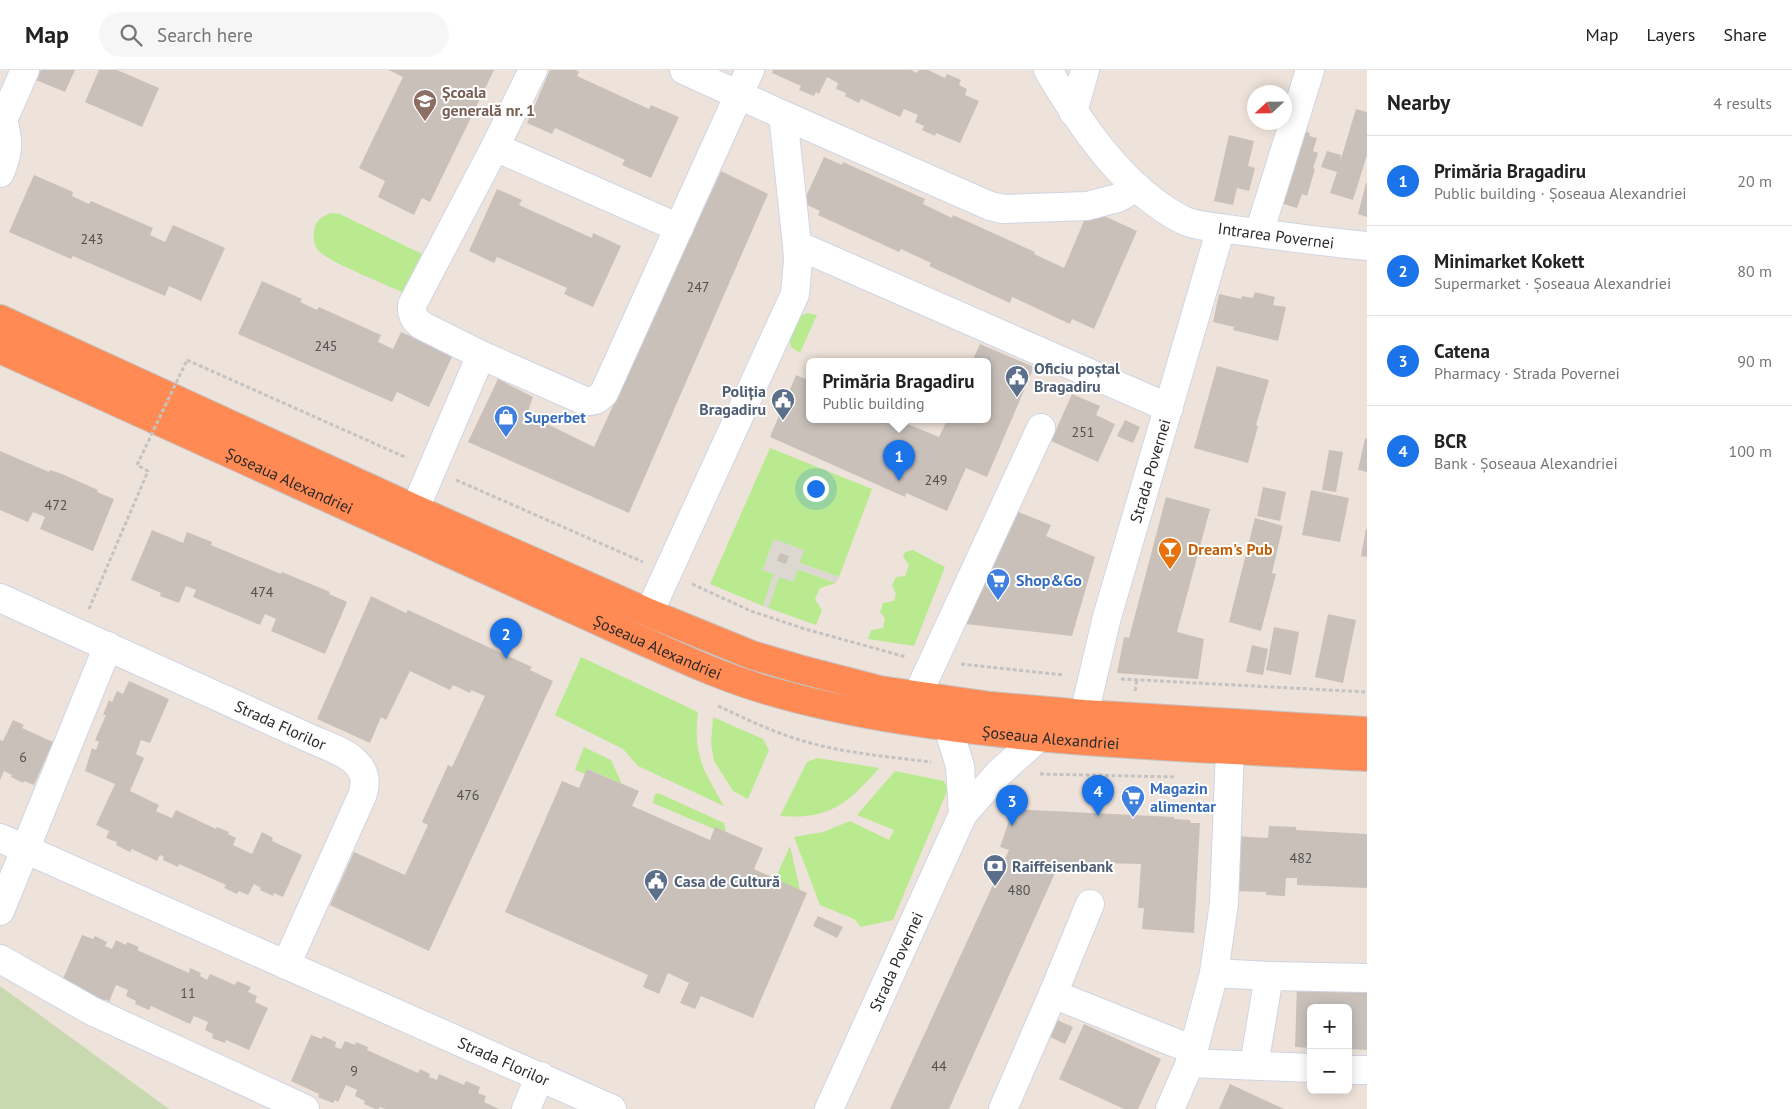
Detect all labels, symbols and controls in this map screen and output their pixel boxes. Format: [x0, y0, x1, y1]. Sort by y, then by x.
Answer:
search box [99, 12, 449, 57]
text: Map [25, 19, 69, 50]
icon: search [117, 21, 145, 49]
text: Search here [157, 23, 253, 47]
text: Map [1586, 23, 1618, 46]
text: Layers [1646, 23, 1695, 46]
text: Share [1723, 23, 1767, 46]
place label: Școala generală nr. 1 [442, 82, 535, 120]
north arrow [1247, 85, 1292, 130]
school or university icon: Școala generală nr. 1 [412, 88, 438, 122]
text: Nearby [1387, 89, 1450, 116]
text: 4 results [1713, 93, 1772, 113]
text: Primăria Bragadiru [1434, 159, 1586, 183]
text: 1 [1398, 171, 1408, 191]
text: 20 m [1737, 171, 1772, 191]
text: Public building · Șoseaua Alexandriei [1434, 183, 1687, 203]
street label: Intrarea Povernei [1217, 218, 1335, 253]
house number: 243 [81, 230, 103, 248]
text: Minimarket Kokett [1434, 249, 1584, 273]
text: 2 [1398, 261, 1408, 281]
text: 80 m [1737, 261, 1772, 281]
text: Supermarket · Șoseaua Alexandriei [1434, 273, 1671, 293]
house number: 247 [687, 278, 709, 296]
house number: 245 [315, 337, 337, 355]
text: Catena [1434, 339, 1490, 363]
text: 3 [1398, 351, 1408, 371]
text: 90 m [1737, 351, 1772, 371]
popup [806, 358, 991, 423]
place label: Oficiu poștal Bragadiru [1034, 358, 1120, 396]
text: Pharmacy · Strada Povernei [1434, 363, 1620, 383]
public building icon: Oficiu poștal Bragadiru [1004, 364, 1030, 398]
text: Primăria Bragadiru [822, 369, 975, 393]
place label: Poliția Bragadiru [699, 381, 766, 419]
public building icon: Poliția Bragadiru [770, 387, 796, 421]
text: Public building [822, 393, 925, 413]
shop icon: Superbet [493, 404, 519, 438]
place label: Superbet [524, 407, 586, 427]
street label: Strada Povernei [1125, 417, 1175, 525]
house number: 251 [1072, 423, 1094, 441]
text: BCR [1434, 429, 1467, 453]
pin: 1 [883, 440, 915, 481]
text: 4 [1398, 441, 1408, 461]
text: 100 m [1729, 441, 1772, 461]
street label: Șoseaua Alexandriei [223, 443, 356, 518]
text: Bank · Șoseaua Alexandriei [1434, 453, 1618, 473]
house number: 249 [925, 471, 947, 489]
your location [803, 476, 829, 502]
house number: 472 [45, 496, 67, 514]
bar icon: Dream's Pub [1157, 536, 1183, 570]
place label: Dream's Pub [1188, 539, 1273, 559]
supermarket icon: Shop&Go [985, 567, 1011, 601]
place label: Shop&Go [1016, 570, 1082, 590]
house number: 474 [251, 583, 274, 601]
street label: Șoseaua Alexandriei [590, 610, 724, 684]
pin: 2 [490, 618, 522, 659]
street label: Strada Florilor [232, 696, 330, 754]
street label: Șoseaua Alexandriei [981, 721, 1120, 753]
house number: 6 [19, 748, 27, 766]
pin: 4 [1082, 775, 1114, 816]
place label: Magazin alimentar [1150, 778, 1216, 816]
supermarket icon: Magazin alimentar [1120, 784, 1146, 818]
pin: 3 [996, 785, 1028, 826]
house number: 476 [457, 786, 479, 804]
house number: 482 [1290, 849, 1312, 867]
bank icon: Raiffeisenbank [982, 853, 1008, 887]
place label: Raiffeisenbank [1012, 856, 1113, 876]
public building icon: Casa de Cultură [643, 868, 669, 902]
place label: Casa de Cultură [674, 871, 780, 891]
house number: 480 [1008, 881, 1031, 899]
street label: Strada Povernei [865, 909, 927, 1014]
house number: 11 [180, 984, 196, 1002]
map controls [1307, 1004, 1352, 1094]
button: + [1307, 1004, 1352, 1049]
street label: Strada Florilor [455, 1032, 553, 1090]
button: − [1307, 1049, 1352, 1094]
house number: 44 [931, 1057, 947, 1075]
house number: 9 [350, 1062, 358, 1080]

